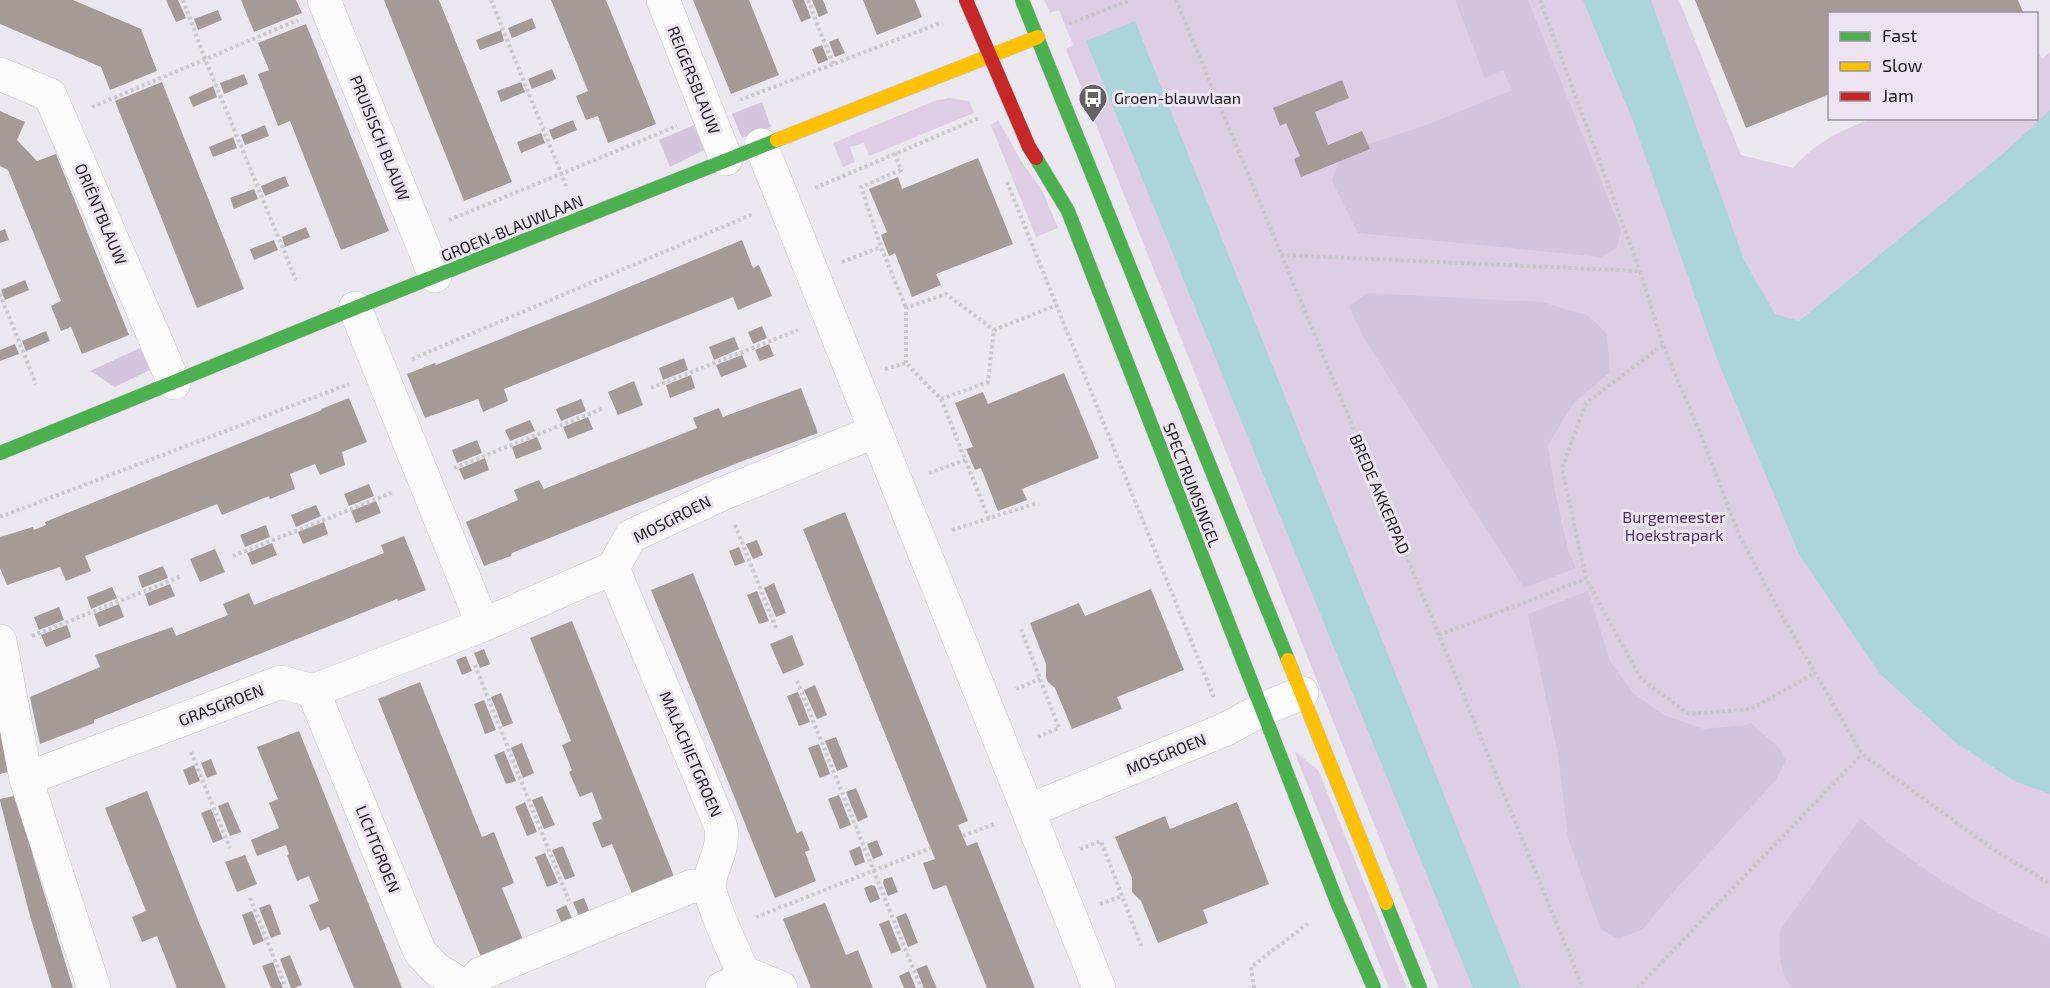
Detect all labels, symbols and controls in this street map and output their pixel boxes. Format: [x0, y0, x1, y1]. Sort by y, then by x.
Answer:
legend [1828, 12, 2038, 120]
street label: REIGERSBLAUW [664, 23, 725, 137]
text: Fast [1882, 24, 1917, 46]
text: Slow [1882, 54, 1923, 76]
street label: PRUISISCH BLAUW [347, 72, 414, 203]
bus stop icon: Groen-blauwlaan [1077, 82, 1109, 124]
text: Jam [1882, 84, 1914, 106]
place label: Groen-blauwlaan [1114, 88, 1241, 107]
street label: ORIËNTBLAUW [72, 160, 131, 267]
street label: GROEN-BLAUWLAAN [438, 190, 586, 265]
street label: SPECTRUMSINGEL [1160, 420, 1225, 550]
street label: BREDE AKKERPAD [1347, 431, 1414, 557]
street label: MOSGROEN [630, 491, 714, 546]
park label: Burgemeester Hoekstrapark [1622, 507, 1726, 544]
street label: GRASGROEN [176, 680, 266, 729]
street label: MALACHIETGROEN [656, 688, 727, 820]
street label: MOSGROEN [1123, 729, 1209, 778]
street label: LICHTGROEN [352, 803, 405, 895]

